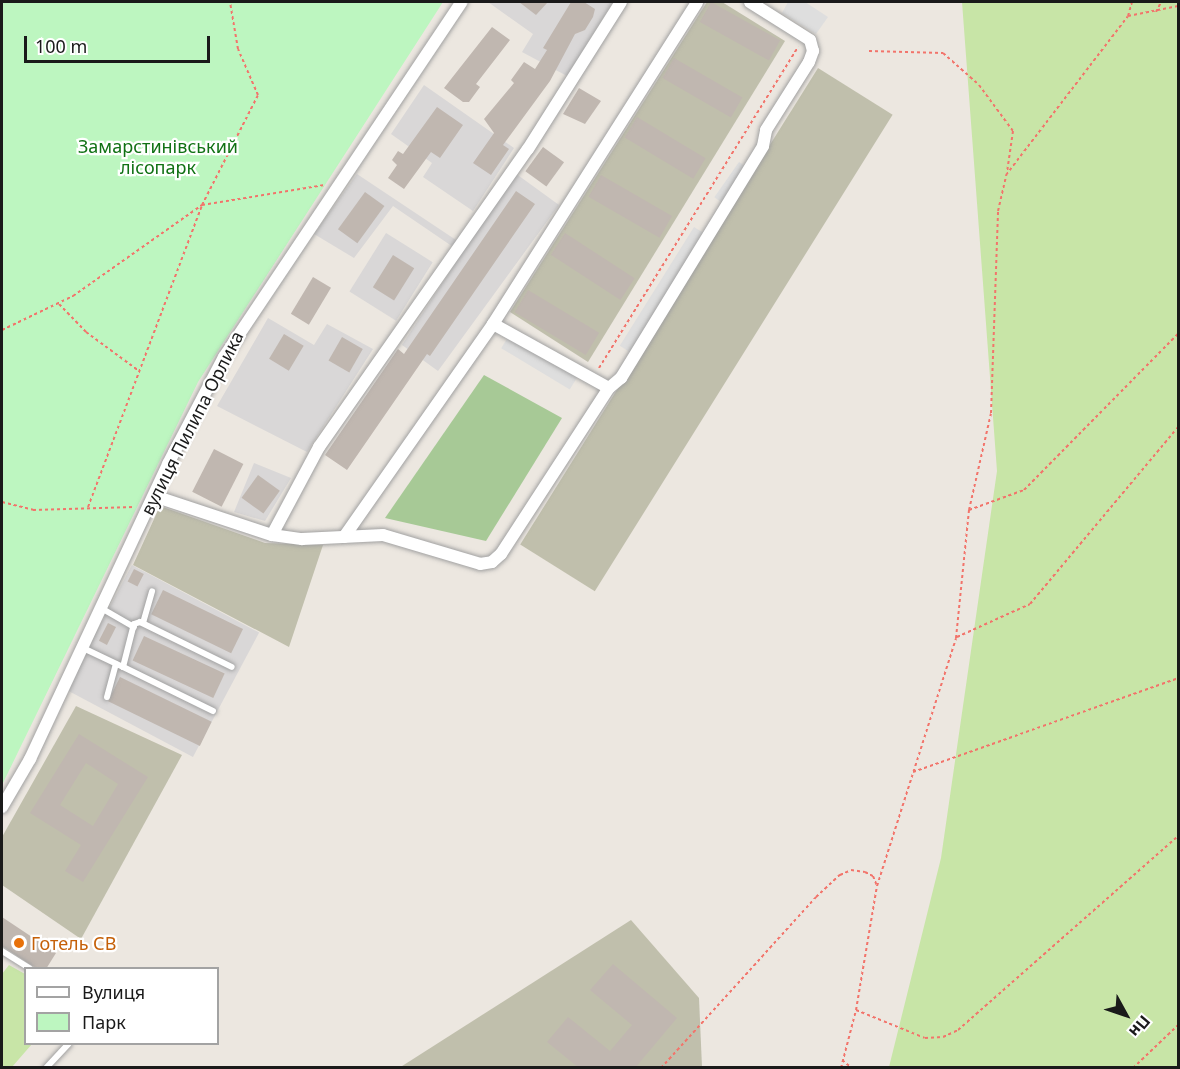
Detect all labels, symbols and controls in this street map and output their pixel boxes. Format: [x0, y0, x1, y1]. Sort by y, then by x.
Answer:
scale bar [27, 24, 213, 62]
text: 100 m [35, 34, 87, 58]
park label: Замарстинівський лісопарк [78, 136, 238, 178]
street label: вулиця Пилипа Орлика [136, 327, 248, 519]
place label: Готель СВ [31, 932, 116, 954]
marker: Готель СВ [12, 936, 26, 950]
legend [24, 967, 219, 1045]
text: Вулиця [82, 980, 145, 1004]
north arrow [1096, 985, 1156, 1045]
text: Парк [82, 1010, 126, 1034]
text: Пн [1124, 1011, 1156, 1042]

